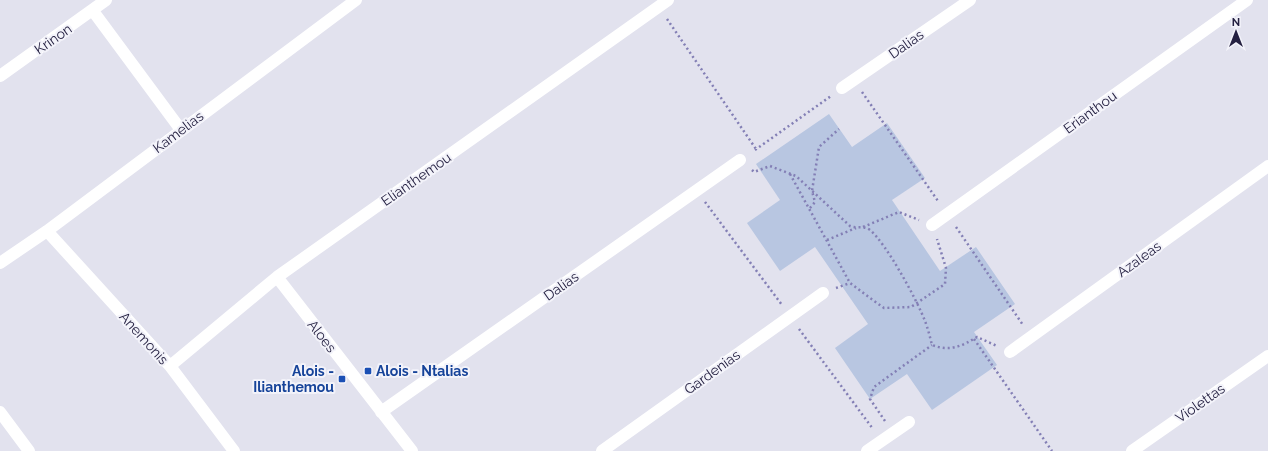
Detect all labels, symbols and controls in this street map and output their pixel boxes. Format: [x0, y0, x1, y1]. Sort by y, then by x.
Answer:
north arrow [1216, 12, 1256, 52]
text: N [1232, 16, 1240, 29]
street label: Krinon [31, 21, 75, 57]
street label: Dalias [886, 26, 927, 62]
street label: Erianthou [1060, 87, 1120, 137]
street label: Kamelias [150, 108, 207, 156]
street label: Elianthemou [378, 149, 454, 209]
street label: Azaleas [1114, 238, 1164, 280]
street label: Dalias [541, 268, 582, 304]
street label: Anemonis [116, 308, 172, 368]
street label: Aloes [304, 317, 340, 356]
street label: Gardenias [681, 346, 743, 398]
place label: Alois - Ilianthemou [253, 363, 334, 395]
place label: Alois - Ntalias [376, 363, 468, 379]
marker: Alois - Ntalias [363, 366, 373, 376]
marker: Alois - Ilianthemou [337, 374, 347, 384]
street label: Violettas [1172, 380, 1228, 426]

